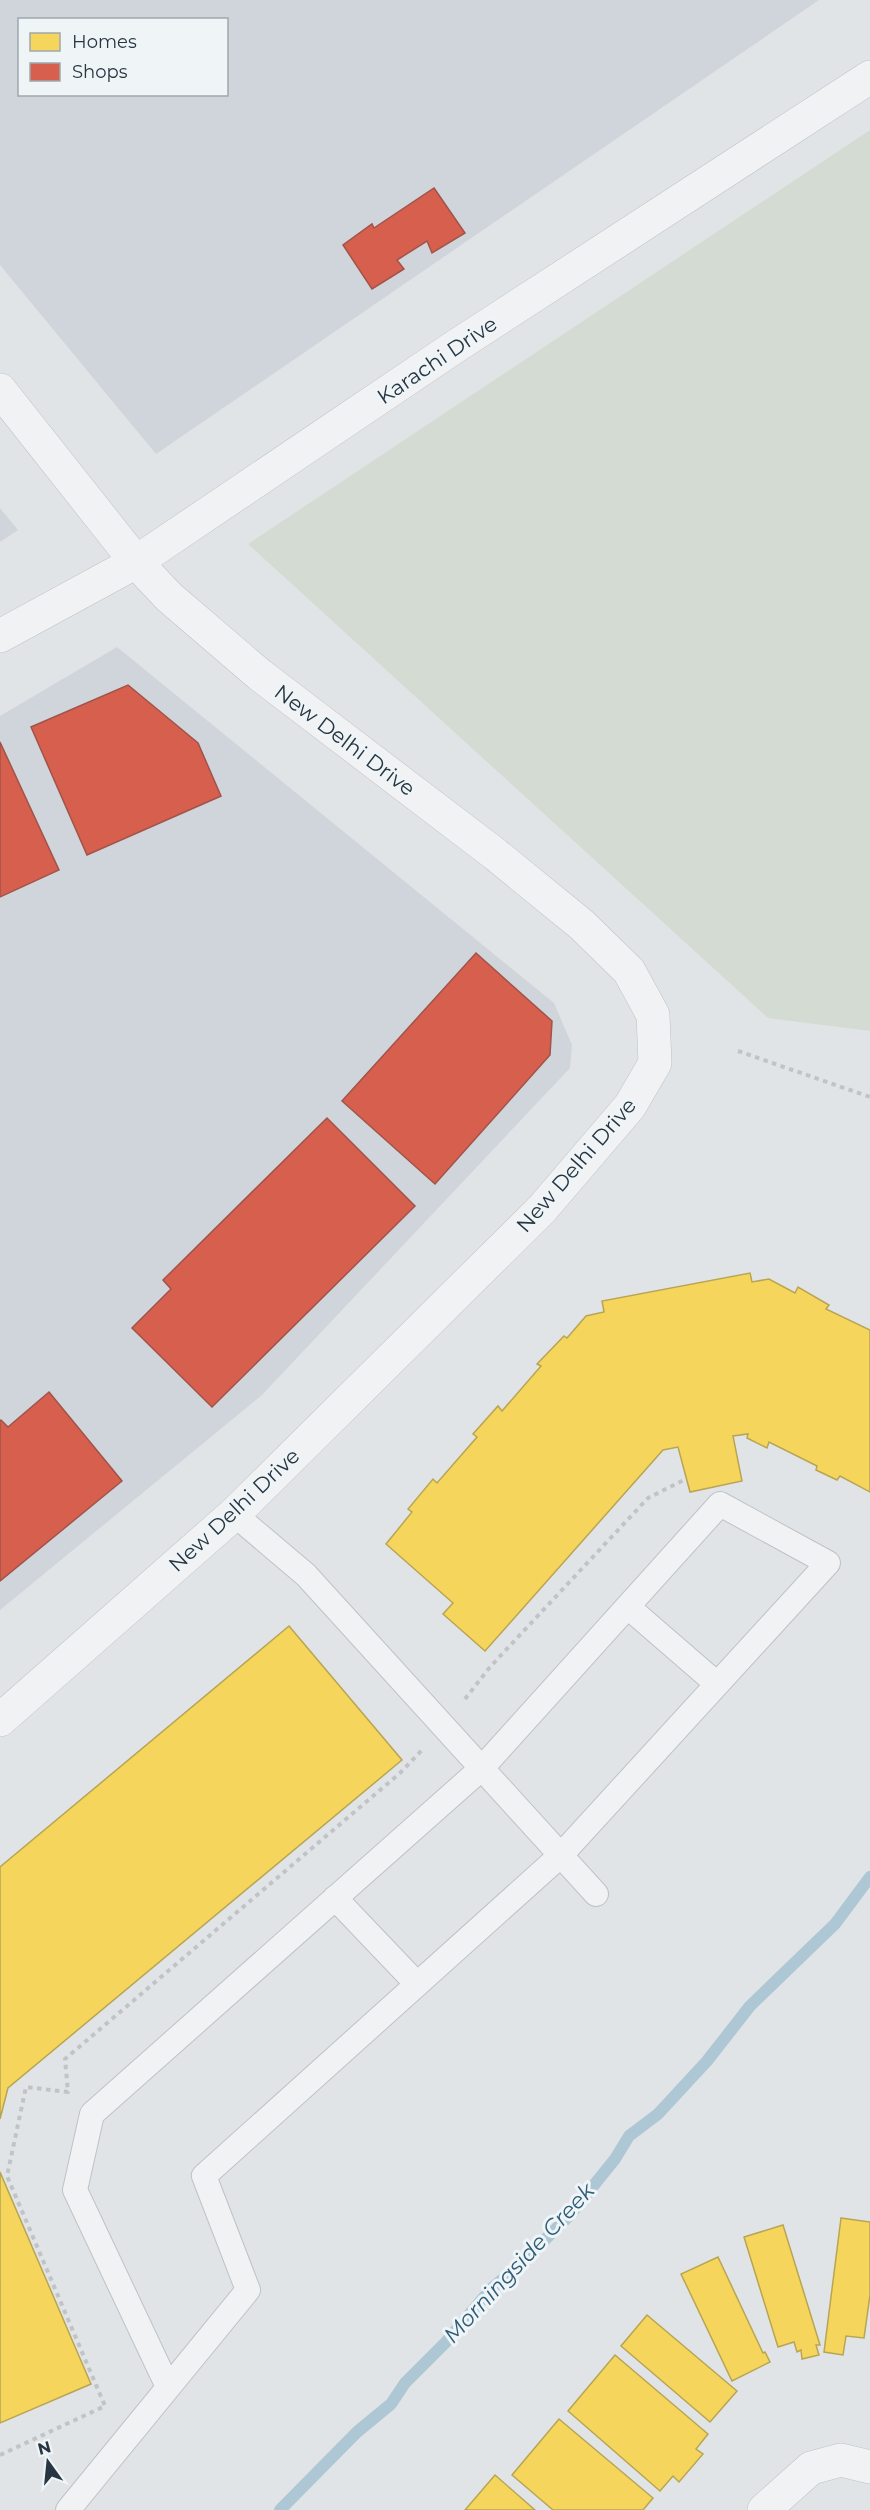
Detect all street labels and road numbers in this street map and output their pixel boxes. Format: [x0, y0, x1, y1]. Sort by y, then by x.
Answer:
street label: Karachi Drive [372, 311, 502, 409]
street label: New Delhi Drive [270, 679, 420, 801]
street label: New Delhi Drive [511, 1093, 641, 1237]
street label: New Delhi Drive [163, 1443, 305, 1577]

